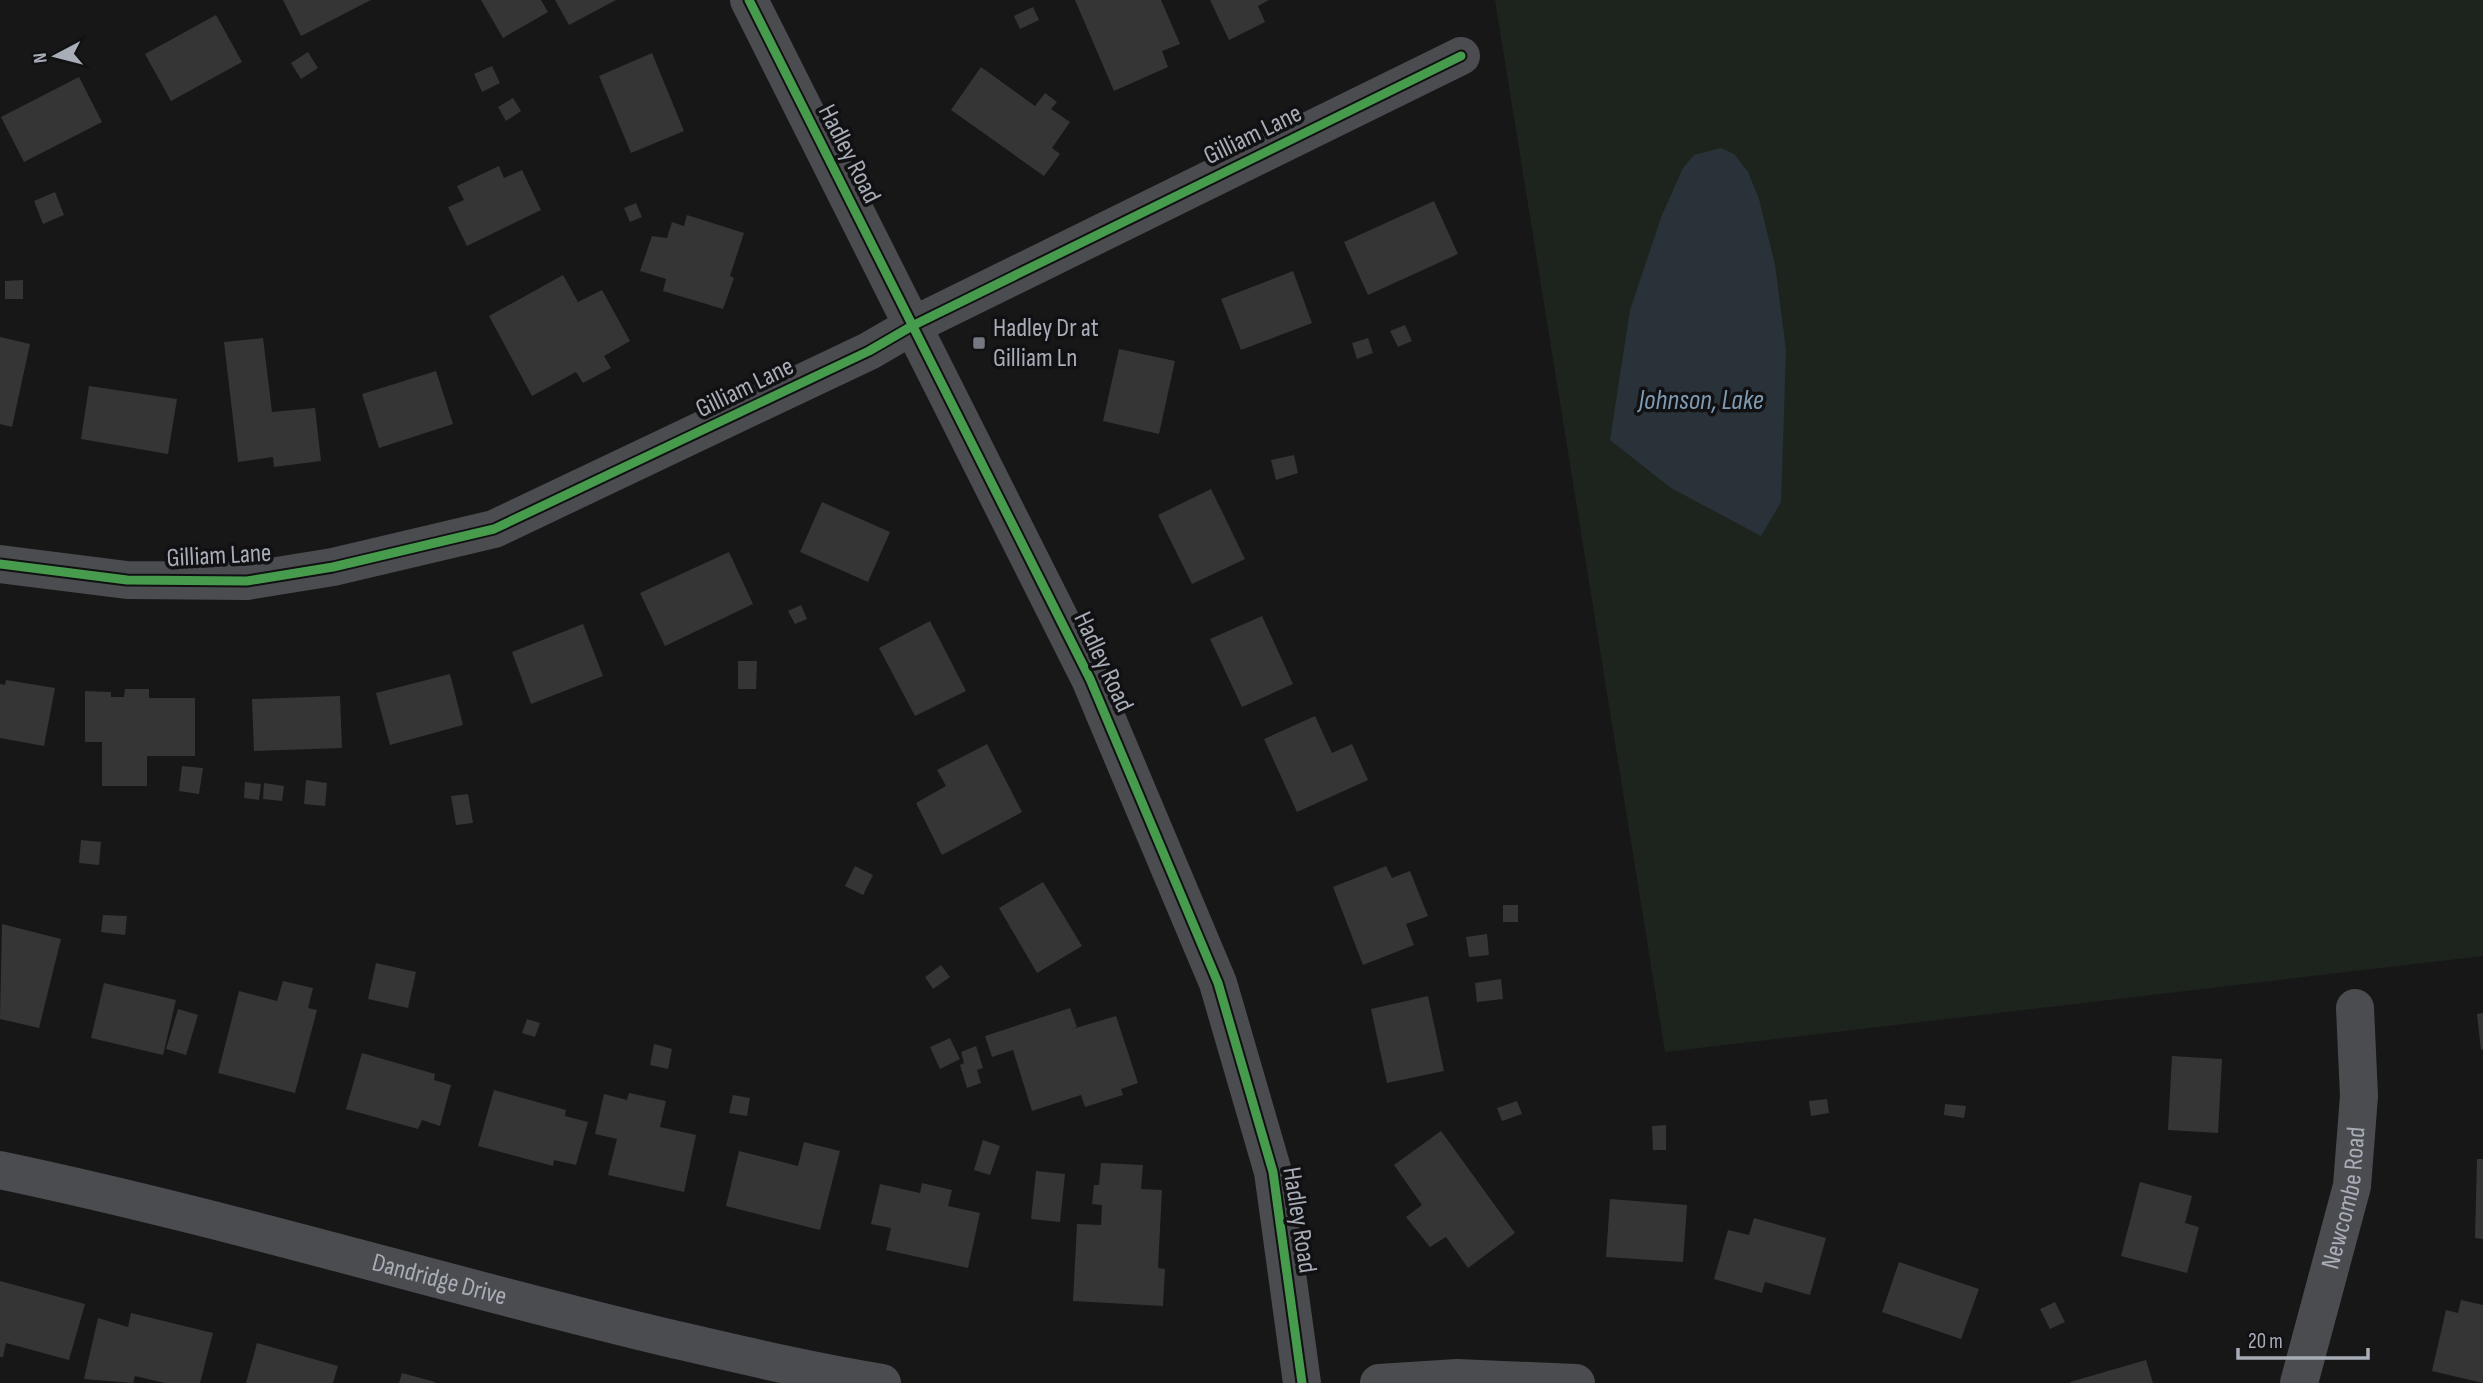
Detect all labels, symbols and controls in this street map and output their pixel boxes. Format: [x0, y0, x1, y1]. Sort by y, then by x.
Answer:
north arrow [21, 21, 91, 91]
text: N [29, 51, 53, 64]
street label: Gilliam Lane [1199, 98, 1307, 172]
street label: Hadley Road [811, 99, 887, 209]
place label: Hadley Dr at Gilliam Ln [993, 313, 1099, 374]
marker: Hadley Dr at Gilliam Ln [971, 335, 987, 351]
street label: Gilliam Lane [691, 351, 799, 425]
water label: Johnson, Lake [1636, 384, 1764, 417]
street label: Gilliam Lane [166, 538, 272, 574]
street label: Hadley Road [1066, 607, 1140, 717]
street label: Newcombe Road [2315, 1126, 2372, 1272]
street label: Hadley Road [1275, 1165, 1323, 1275]
street label: Dandridge Drive [369, 1247, 510, 1312]
scale bar [2238, 1316, 2368, 1360]
text: 20 m [2248, 1329, 2283, 1354]

